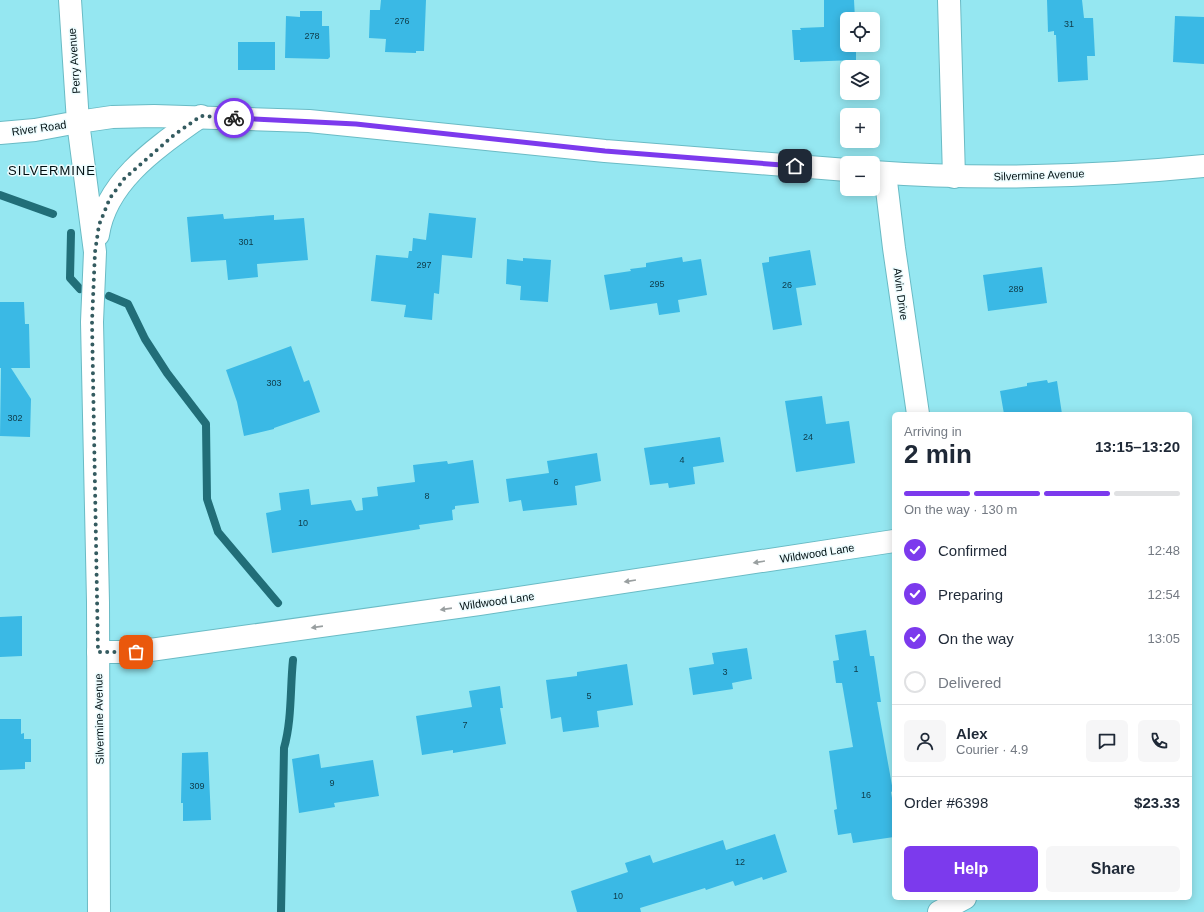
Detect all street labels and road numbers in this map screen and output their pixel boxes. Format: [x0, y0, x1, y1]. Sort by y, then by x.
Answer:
street label: Perry Avenue [66, 28, 82, 94]
street label: River Road [11, 118, 67, 138]
street label: Silvermine Avenue [993, 167, 1085, 183]
street label: Alvin Drive [891, 267, 911, 321]
street label: Wildwood Lane [779, 541, 855, 565]
street label: Wildwood Lane [459, 590, 535, 612]
street label: Silvermine Avenue [92, 673, 106, 765]

